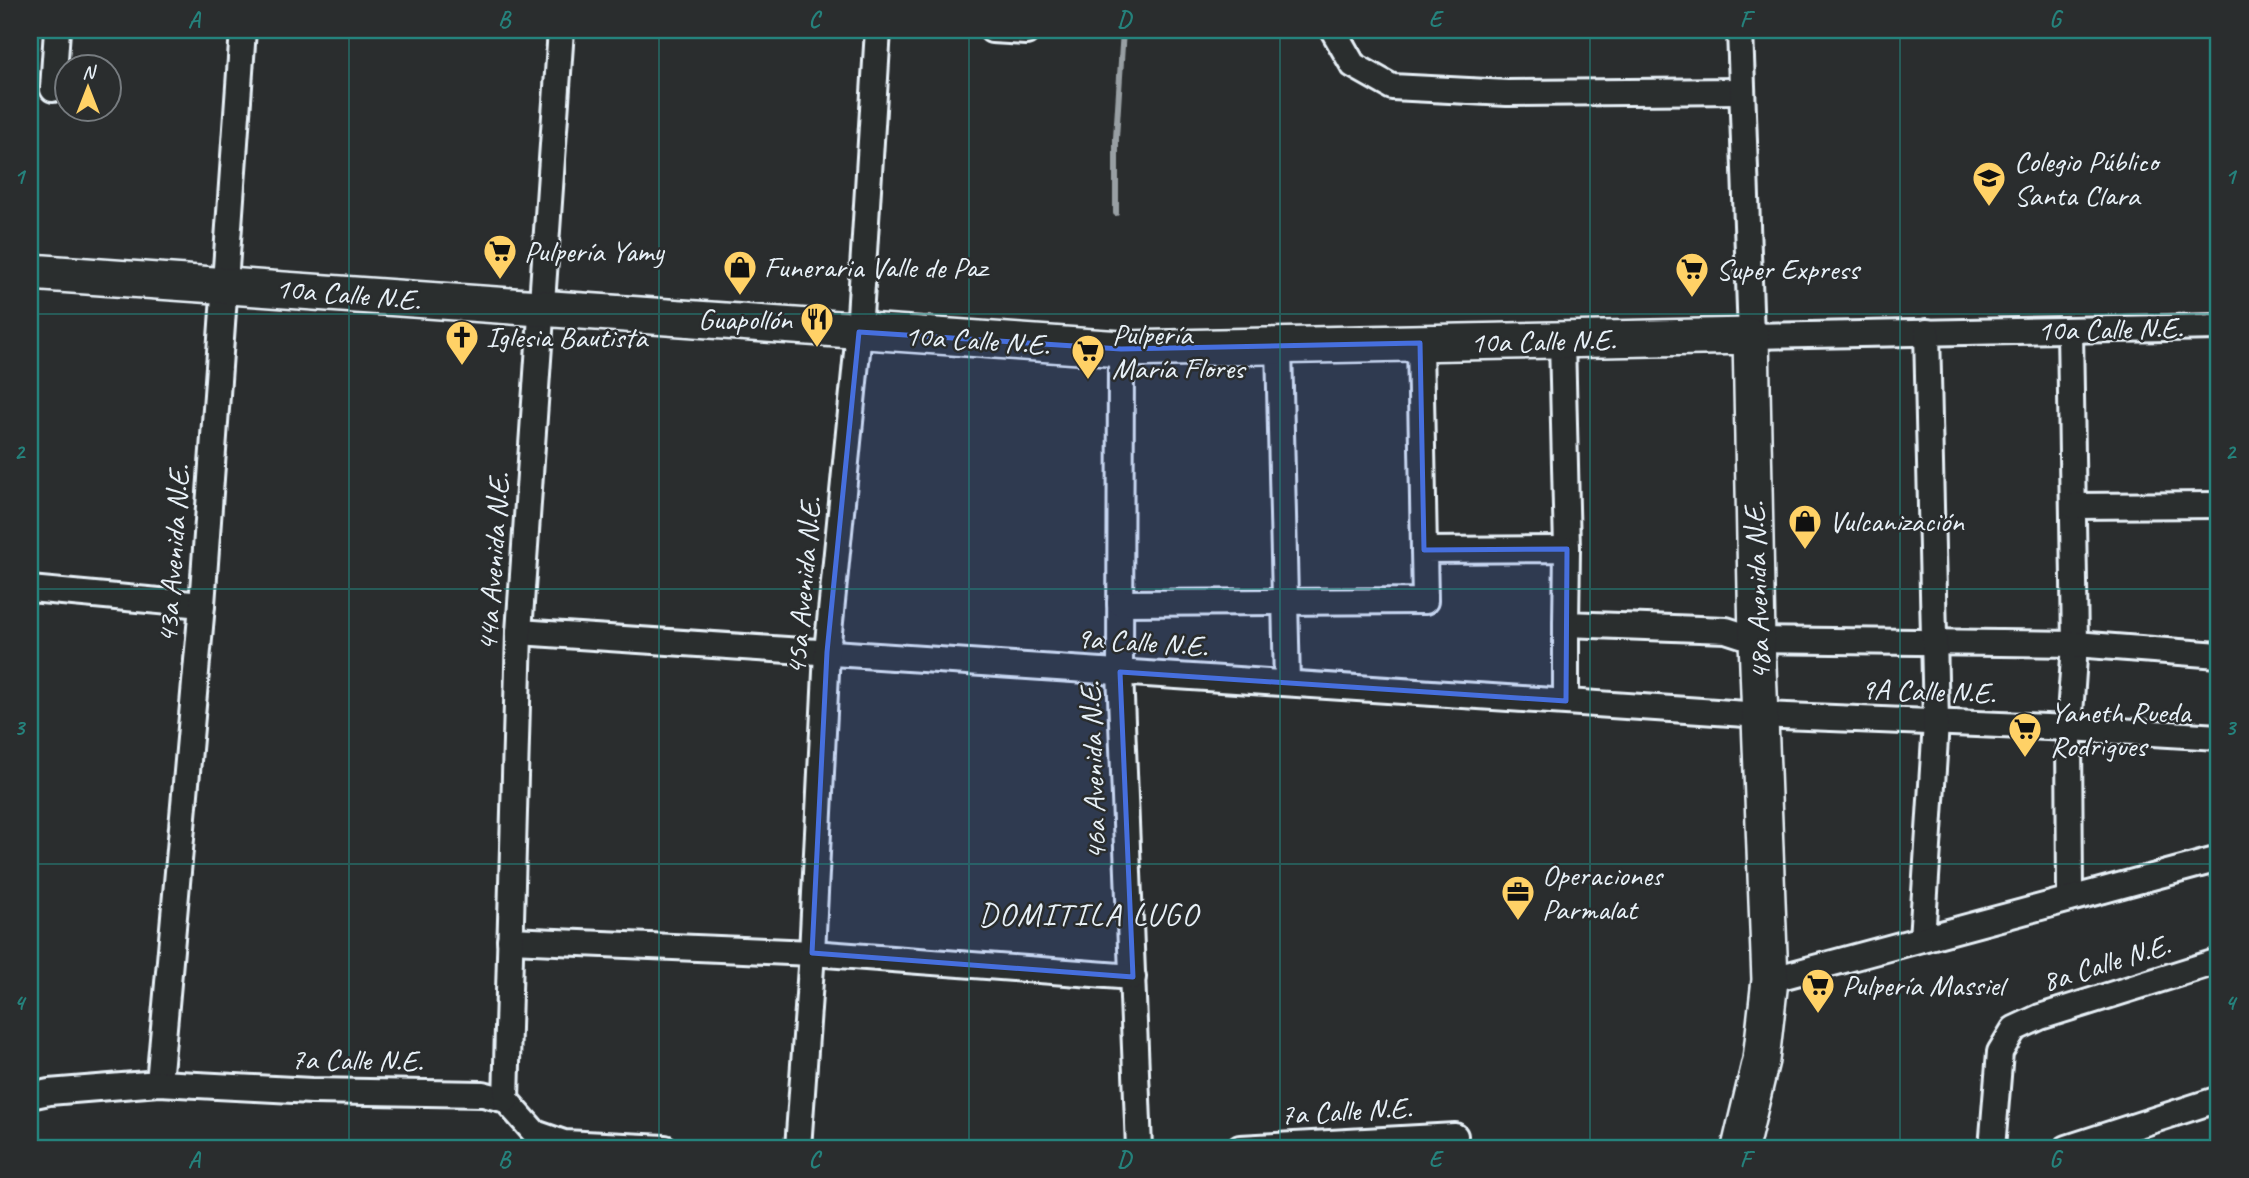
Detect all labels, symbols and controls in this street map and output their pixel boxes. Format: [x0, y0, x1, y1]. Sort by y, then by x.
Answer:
text: A [188, 5, 202, 34]
text: B [498, 5, 512, 34]
text: C [809, 5, 823, 34]
text: D [1117, 5, 1133, 34]
text: E [1429, 5, 1445, 34]
text: F [1740, 5, 1756, 34]
text: G [2049, 5, 2064, 34]
north arrow [52, 52, 122, 122]
text: N [82, 60, 97, 84]
place label: Colegio Público Santa Clara [2014, 142, 2162, 214]
school or university icon: Colegio Público Santa Clara [1970, 159, 2008, 208]
text: 1 [14, 162, 27, 191]
text: 1 [2225, 162, 2238, 191]
supermarket icon: Pulpería Yamy [481, 232, 519, 281]
place label: Pulpería Yamy [524, 232, 665, 270]
shop icon: Funeraria Valle de Paz [721, 248, 759, 297]
place label: Funeraria Valle de Paz [764, 248, 991, 286]
supermarket icon: Super Express [1673, 250, 1711, 299]
place label: Super Express [1716, 250, 1862, 288]
street label: 10a Calle N.E. [274, 269, 422, 319]
place label: Guapollón [698, 300, 793, 338]
restaurant icon: Guapollón [798, 300, 836, 349]
street label: 10a Calle N.E. [2037, 309, 2183, 349]
place label: Pulpería María Flores [1112, 315, 1247, 387]
street label: 10a Calle N.E. [903, 316, 1051, 364]
church icon: Iglesia Bautista [443, 318, 481, 367]
place label: Iglesia Bautista [486, 318, 649, 356]
street label: 10a Calle N.E. [1470, 321, 1616, 361]
supermarket icon: Pulpería María Flores [1069, 332, 1107, 381]
text: 2 [14, 437, 27, 466]
text: 2 [2225, 437, 2238, 466]
street label: 43a Avenida N.E. [148, 463, 198, 645]
street label: 44a Avenida N.E. [468, 471, 518, 653]
street label: 45a Avenida N.E. [776, 495, 830, 677]
street label: 48a Avenida N.E. [1735, 501, 1779, 681]
shop icon: Vulcanización [1786, 502, 1824, 551]
place label: Vulcanización [1829, 502, 1965, 540]
street label: 9a Calle N.E. [1075, 618, 1209, 666]
street label: 9A Calle N.E. [1860, 670, 1996, 712]
street label: 46a Avenida N.E. [1071, 681, 1115, 861]
place label: Yaneth Rueda Rodrigues [2050, 693, 2192, 765]
supermarket icon: Yaneth Rueda Rodrigues [2006, 710, 2044, 759]
text: 3 [14, 713, 27, 742]
text: 3 [2225, 713, 2238, 742]
place label: Operaciones Parmalat [1542, 856, 1665, 928]
office icon: Operaciones Parmalat [1499, 873, 1537, 922]
district label: DOMITILA LUGO [979, 894, 1201, 935]
street label: 8a Calle N.E. [2037, 926, 2175, 1000]
supermarket icon: Pulpería Massiel [1799, 966, 1837, 1015]
place label: Pulpería Massiel [1842, 966, 2009, 1004]
text: 4 [14, 988, 27, 1017]
text: 4 [2225, 988, 2238, 1017]
street label: 7a Calle N.E. [291, 1040, 423, 1080]
street label: 7a Calle N.E. [1279, 1089, 1413, 1133]
text: A [188, 1145, 202, 1174]
text: B [498, 1145, 512, 1174]
text: C [809, 1145, 823, 1174]
text: D [1117, 1145, 1133, 1174]
text: E [1429, 1145, 1445, 1174]
text: F [1740, 1145, 1756, 1174]
text: G [2049, 1145, 2064, 1174]

